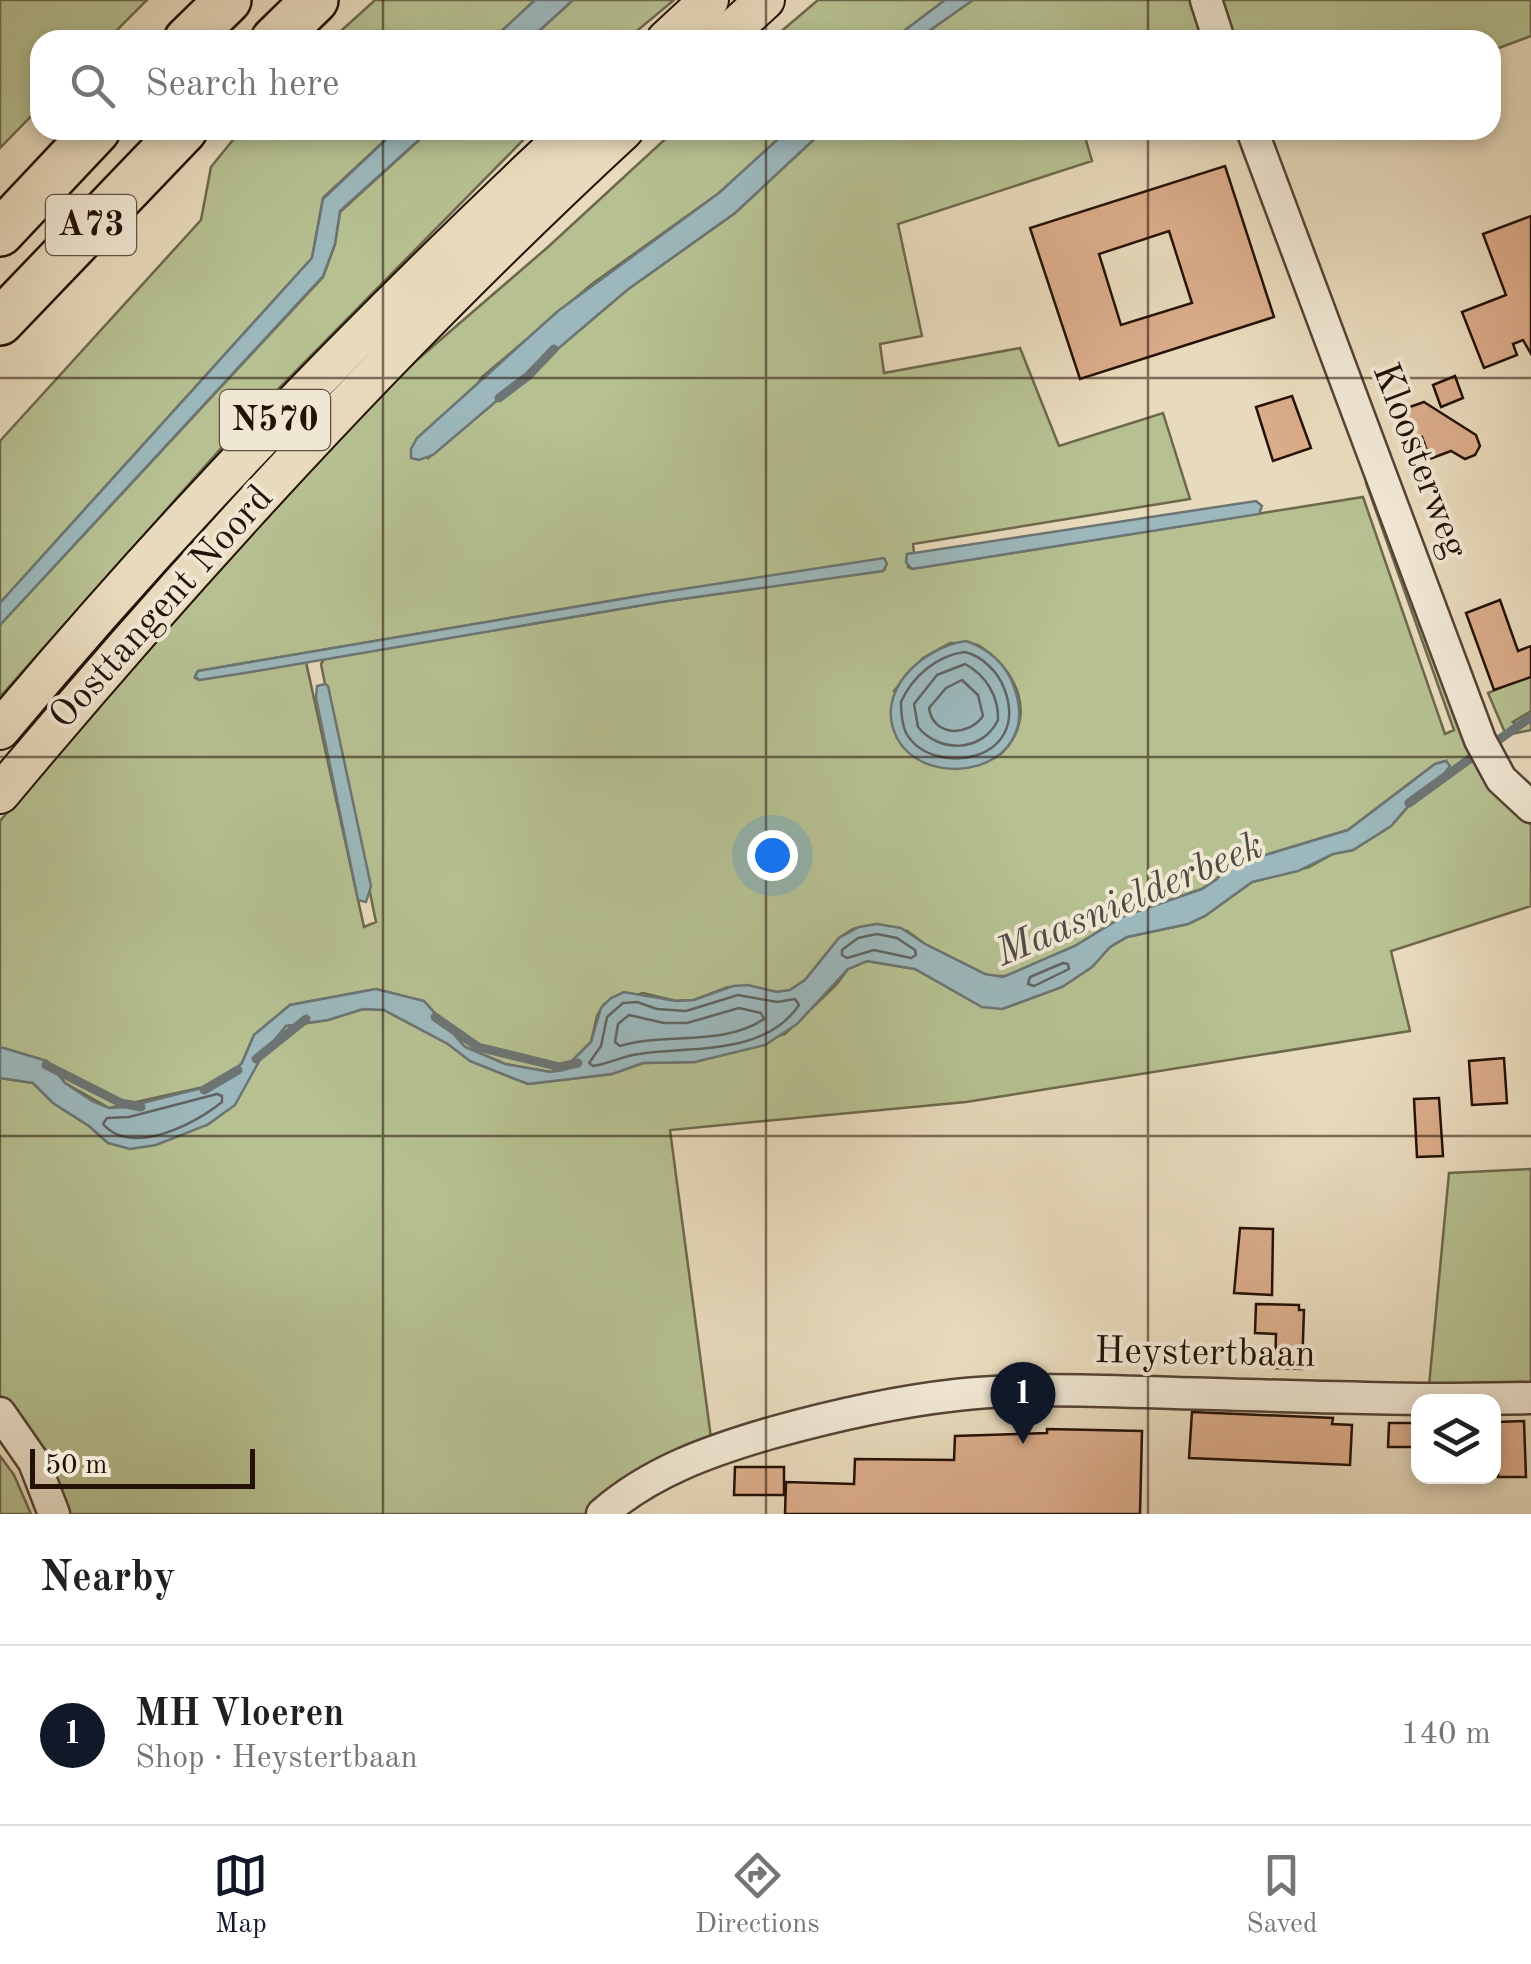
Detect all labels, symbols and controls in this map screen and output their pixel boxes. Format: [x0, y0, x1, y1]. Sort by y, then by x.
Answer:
search box [30, 30, 1501, 140]
icon: search [65, 58, 120, 113]
text: Search here [145, 66, 340, 104]
road number: A73 [46, 195, 136, 255]
street label: Kloosterweg [1364, 358, 1474, 564]
road number: N570 [220, 390, 330, 450]
street label: Oosttangent Noord [43, 479, 281, 737]
water label: Maasnielderbeek [990, 827, 1269, 976]
your location [747, 830, 798, 881]
street label: Heystertbaan [1094, 1333, 1316, 1375]
pin: 1 [990, 1362, 1056, 1444]
map controls [1411, 1394, 1501, 1484]
button: layers [1411, 1394, 1501, 1484]
scale bar [30, 1444, 255, 1488]
text: 50 m [45, 1452, 108, 1480]
text: Nearby [40, 1558, 176, 1600]
text: MH Vloeren [135, 1696, 344, 1734]
text: 1 [63, 1719, 82, 1751]
text: 140 m [1401, 1719, 1491, 1751]
text: Shop · Heystertbaan [135, 1743, 418, 1775]
tab: Map [213, 1848, 268, 1943]
tab: Directions [695, 1848, 820, 1943]
tab: Saved [1246, 1848, 1318, 1943]

